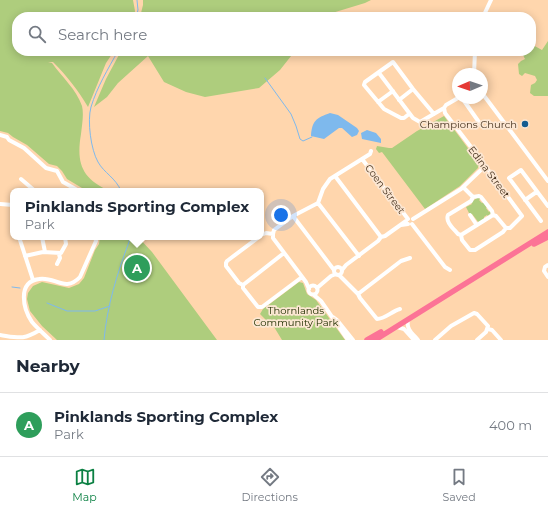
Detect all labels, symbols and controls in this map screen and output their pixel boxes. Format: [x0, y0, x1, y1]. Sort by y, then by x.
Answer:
search box [12, 12, 536, 56]
icon: search [26, 23, 48, 45]
text: Search here [58, 25, 147, 44]
north arrow [452, 68, 488, 104]
place label: Champions Church [420, 118, 517, 131]
marker: Champions Church [520, 119, 530, 129]
street label: Edina Street [465, 143, 513, 201]
street label: Coen Street [362, 162, 408, 216]
popup [10, 188, 264, 240]
text: Pinklands Sporting Complex [25, 197, 249, 216]
your location [271, 205, 291, 225]
text: Park [25, 216, 55, 232]
pin: A [124, 253, 150, 283]
park label: Thornlands Community Park [253, 304, 339, 329]
text: Nearby [16, 356, 80, 376]
text: Pinklands Sporting Complex [54, 407, 278, 426]
text: A [24, 417, 34, 433]
text: 400 m [489, 417, 532, 433]
text: Park [54, 426, 84, 442]
tab: Map [72, 466, 97, 504]
tab: Directions [242, 466, 298, 504]
tab: Saved [443, 466, 476, 504]

